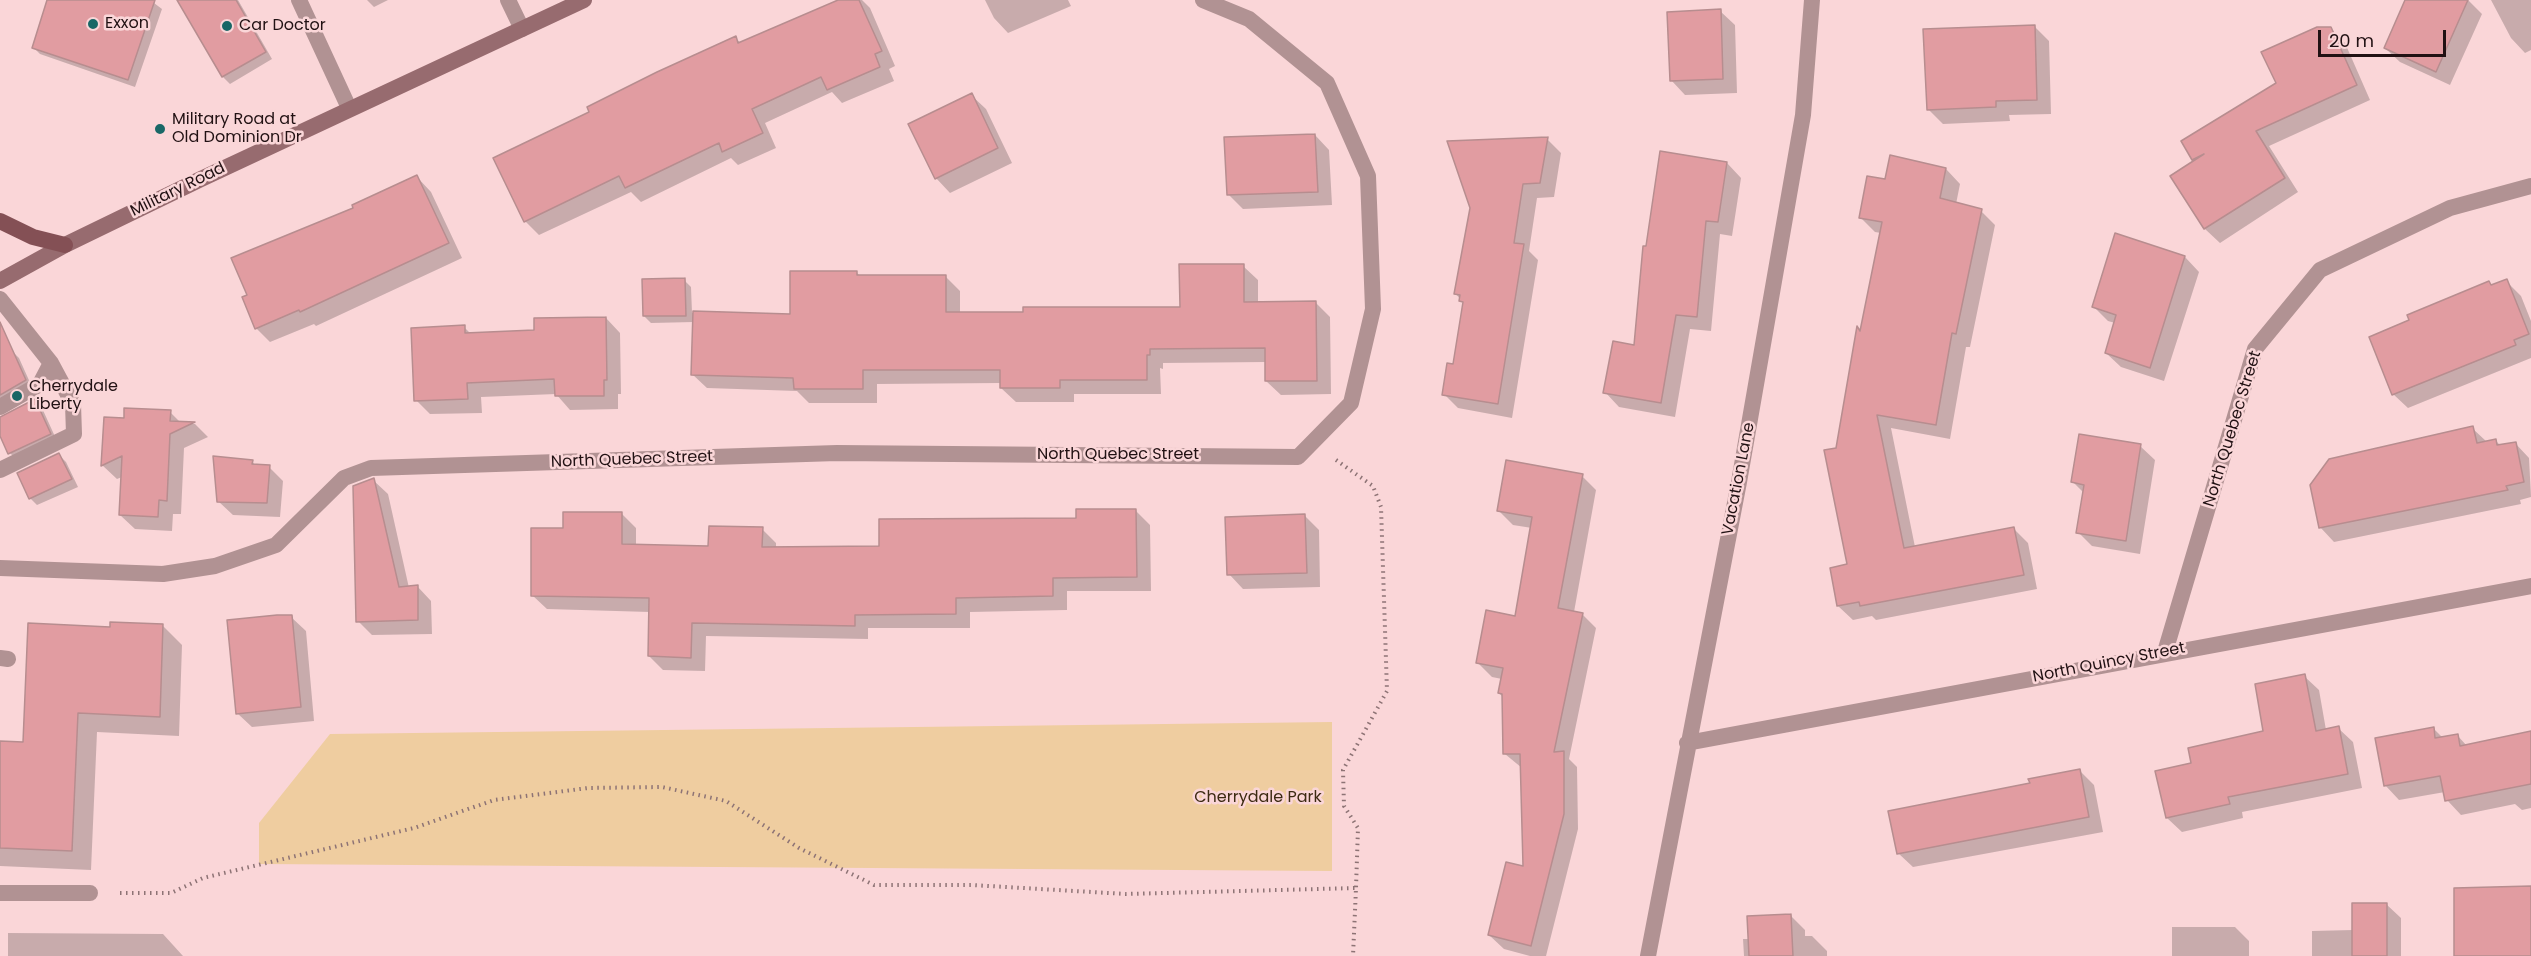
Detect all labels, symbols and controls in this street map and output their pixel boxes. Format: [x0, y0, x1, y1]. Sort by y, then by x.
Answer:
place label: Exxon [105, 14, 149, 34]
place label: Car Doctor [239, 16, 326, 36]
marker: Exxon [86, 17, 100, 31]
scale bar [2321, 18, 2448, 56]
marker: Car Doctor [220, 19, 234, 33]
text: 20 m [2329, 28, 2374, 53]
place label: Military Road at Old Dominion Dr [172, 110, 302, 148]
marker: Military Road at Old Dominion Dr [153, 122, 167, 136]
street label: Military Road [127, 159, 229, 221]
street label: North Quebec Street [2200, 349, 2266, 509]
place label: Cherrydale Liberty [29, 377, 118, 415]
marker: Cherrydale Liberty [10, 389, 24, 403]
street label: Vacation Lane [1719, 421, 1759, 537]
street label: North Quebec Street [1037, 445, 1199, 465]
street label: North Quebec Street [551, 448, 713, 472]
street label: North Quincy Street [2031, 639, 2187, 687]
park label: Cherrydale Park [1194, 788, 1322, 808]

